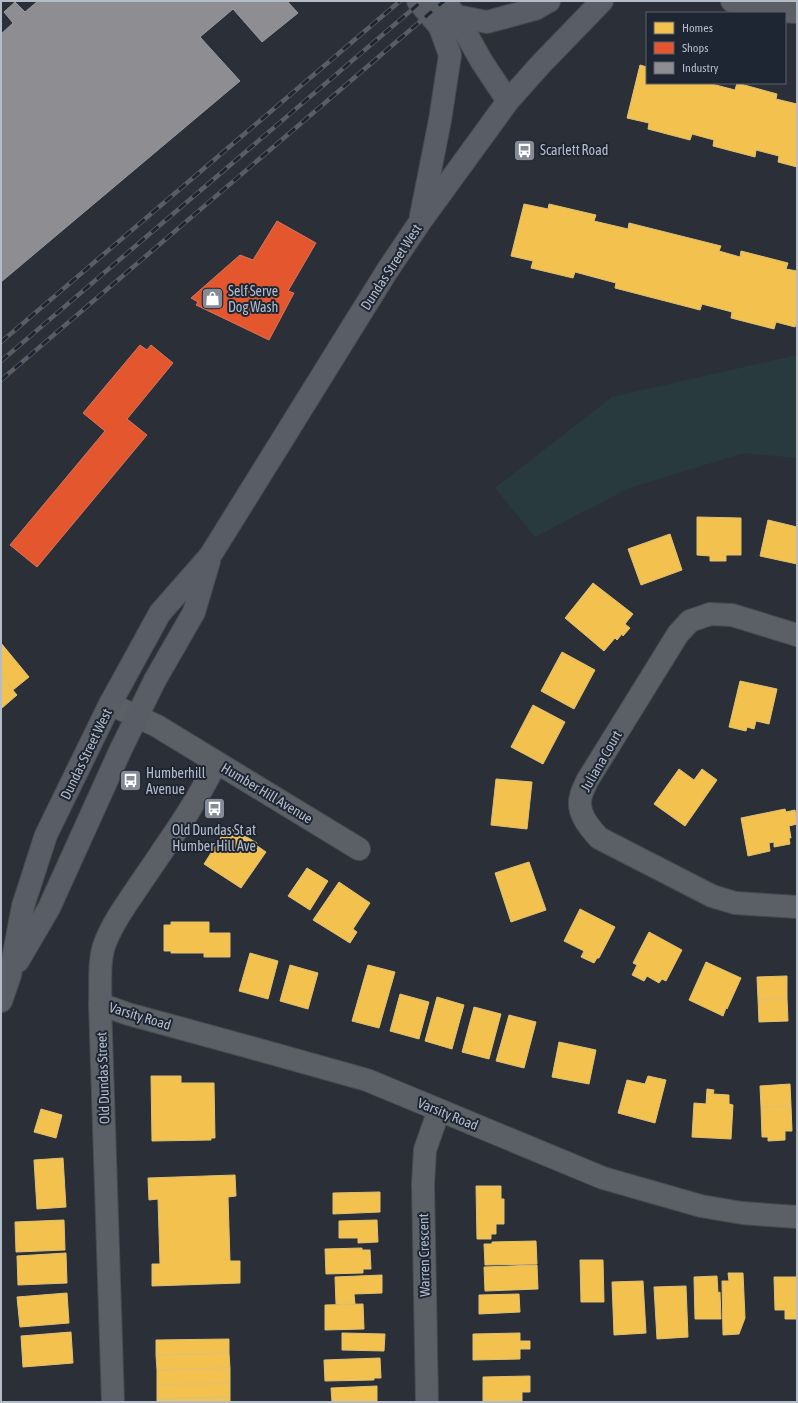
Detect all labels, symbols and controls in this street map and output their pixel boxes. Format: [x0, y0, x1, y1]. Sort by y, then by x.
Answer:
legend [646, 12, 786, 84]
text: Homes [682, 21, 713, 35]
text: Shops [682, 41, 708, 55]
text: Industry [682, 61, 719, 75]
bus stop icon: Scarlett Road [512, 137, 538, 163]
place label: Scarlett Road [540, 142, 608, 158]
street label: Dundas Street West [357, 221, 425, 313]
place label: Self Serve Dog Wash [228, 283, 278, 315]
shop icon: Self Serve Dog Wash [199, 286, 225, 312]
street label: Dundas Street West [57, 706, 115, 802]
street label: Juliana Court [577, 728, 625, 794]
street label: Humber Hill Avenue [219, 759, 315, 827]
place label: Humberhill Avenue [146, 765, 206, 797]
bus stop icon: Humberhill Avenue [117, 768, 143, 794]
bus stop icon: Old Dundas St at Humber Hill Ave [201, 795, 227, 821]
place label: Old Dundas St at Humber Hill Ave [172, 822, 256, 854]
street label: Varsity Road [107, 999, 173, 1033]
street label: Old Dundas Street [93, 1032, 113, 1124]
street label: Varsity Road [415, 1095, 481, 1133]
street label: Warren Crescent [415, 1213, 433, 1297]

